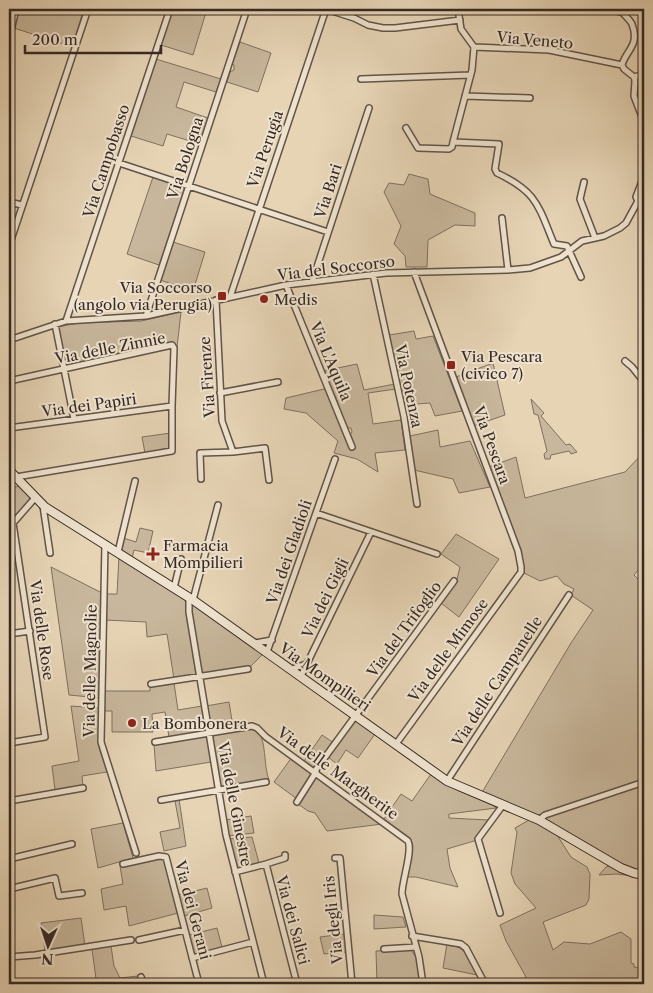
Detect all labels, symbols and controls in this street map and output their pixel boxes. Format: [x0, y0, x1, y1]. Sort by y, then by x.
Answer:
scale bar [25, 22, 161, 54]
street label: Via Veneto [495, 27, 574, 53]
text: 200 m [32, 30, 78, 49]
street label: Via Campobasso [78, 102, 133, 221]
street label: Via Perugia [243, 108, 287, 191]
street label: Via Bologna [162, 114, 207, 203]
street label: Via Bari [310, 161, 346, 222]
street label: Via del Soccorso [275, 251, 396, 285]
place label: Via Soccorso (angolo via Perugia) [74, 278, 212, 314]
marker: Via Soccorso (angolo via Perugia) [216, 290, 228, 302]
place label: Medis [274, 290, 317, 309]
marker: Medis [258, 293, 270, 305]
street label: Via L'Aquila [305, 318, 356, 404]
street label: Via delle Zinnie [52, 328, 167, 368]
street label: Via Firenze [195, 336, 219, 419]
street label: Via Potenza [391, 342, 427, 429]
place label: Via Pescara (civico 7) [460, 347, 543, 383]
marker: Via Pescara (civico 7) [445, 359, 457, 371]
street label: Via dei Papiri [39, 389, 138, 421]
street label: Via Pescara [469, 403, 515, 487]
street label: Via dei Gladioli [262, 497, 316, 608]
place label: Farmacia Mompilieri [163, 536, 244, 572]
marker: Farmacia Mompilieri [147, 548, 159, 560]
street label: Via dei Gigli [297, 554, 353, 642]
street label: Via del Trifoglio [362, 577, 445, 682]
street label: Via delle Rose [25, 578, 58, 681]
street label: Via delle Mimose [403, 594, 492, 706]
street label: Via delle Magnolie [79, 604, 101, 739]
street label: Via delle Campanelle [447, 612, 546, 751]
street label: Via Mompilieri [275, 638, 375, 716]
place label: La Bombonera [142, 714, 247, 733]
marker: La Bombonera [126, 717, 138, 729]
street label: Via delle Margherite [273, 722, 402, 823]
street label: Via delle Ginestre [213, 739, 256, 868]
street label: Via dei Gerani [170, 857, 215, 962]
street label: Via dei Salici [272, 872, 314, 967]
street label: Via degli Iris [319, 875, 347, 966]
north arrow [22, 920, 72, 970]
text: N [41, 950, 54, 968]

